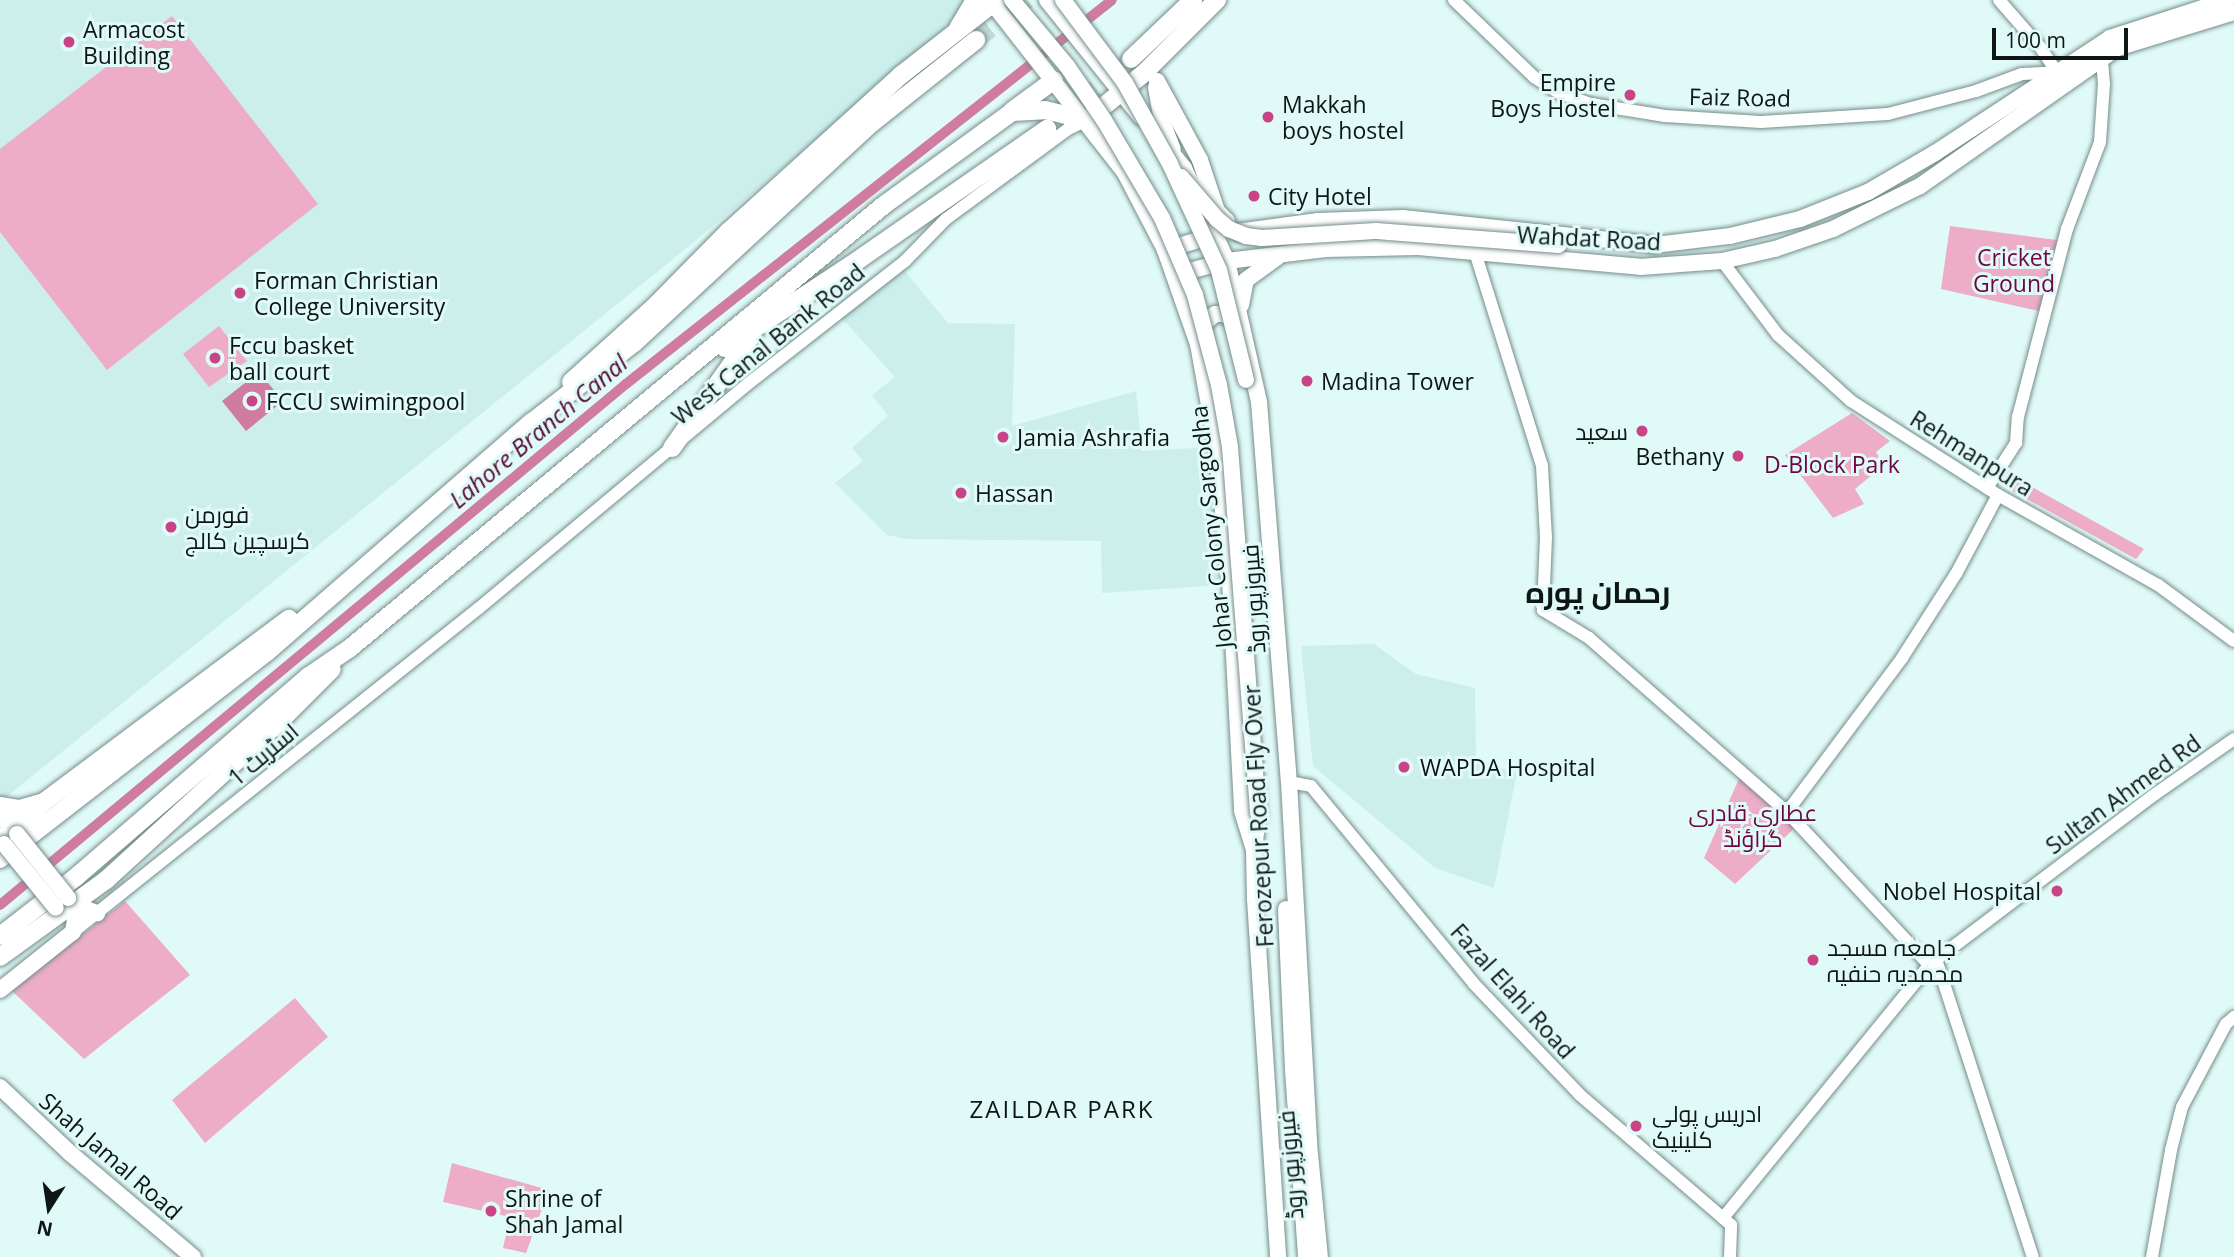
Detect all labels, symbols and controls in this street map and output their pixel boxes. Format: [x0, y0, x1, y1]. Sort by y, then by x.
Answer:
scale bar [1996, 14, 2132, 58]
place label: Armacost Building [83, 15, 185, 69]
text: 100 m [2005, 26, 2066, 54]
marker: Armacost Building [61, 34, 77, 50]
place label: Empire Boys Hostel [1490, 68, 1616, 122]
street label: Faiz Road [1689, 82, 1791, 112]
marker: Empire Boys Hostel [1622, 87, 1638, 103]
place label: Makkah boys hostel [1282, 90, 1404, 144]
marker: Makkah boys hostel [1260, 109, 1276, 125]
place label: City Hotel [1268, 182, 1372, 210]
marker: City Hotel [1246, 188, 1262, 204]
street label: Wahdat Road [1516, 220, 1662, 256]
park label: Cricket Ground [1973, 243, 2055, 297]
street label: West Canal Bank Road [666, 258, 870, 430]
place label: Forman Christian College University [254, 266, 445, 320]
marker: Forman Christian College University [232, 285, 248, 301]
place label: Fccu basket ball court [229, 331, 354, 385]
water label: Lahore Branch Canal [443, 348, 633, 514]
marker: Fccu basket ball court [207, 350, 223, 366]
place label: Madina Tower [1321, 367, 1474, 395]
marker: Madina Tower [1299, 373, 1315, 389]
place label: FCCU swimingpool [266, 387, 465, 415]
marker: FCCU swimingpool [244, 393, 260, 409]
street label: Johar Colony Sargodha [1185, 404, 1237, 650]
street label: Rehmanpura [1905, 404, 2039, 502]
place label: سعید [1575, 417, 1628, 445]
place label: Jamia Ashrafia [1017, 423, 1170, 451]
marker: سعید [1634, 423, 1650, 439]
marker: Jamia Ashrafia [995, 429, 1011, 445]
place label: Bethany [1636, 442, 1724, 470]
marker: Bethany [1730, 448, 1746, 464]
park label: D-Block Park [1764, 450, 1900, 478]
place label: Hassan [975, 479, 1054, 507]
marker: Hassan [953, 485, 969, 501]
place label: فورمن کرسچین کالج [185, 500, 310, 554]
marker: فورمن کرسچین کالج [163, 519, 179, 535]
street label: فیروزپور روڈ [1235, 544, 1271, 654]
district label: رحمان پورہ [1526, 574, 1670, 610]
street label: Ferozepur Road Fly Over [1237, 684, 1279, 948]
street label: اسٹریٹ 1 [222, 717, 304, 791]
street label: Sultan Ahmed Rd [2040, 729, 2206, 859]
place label: WAPDA Hospital [1420, 753, 1595, 781]
marker: WAPDA Hospital [1394, 757, 1414, 777]
park label: عطاری قادری گراؤنڈ [1689, 798, 1817, 852]
place label: Nobel Hospital [1883, 877, 2041, 905]
marker: Nobel Hospital [2047, 881, 2067, 901]
street label: Fazal Elahi Road [1445, 918, 1581, 1064]
place label: جامعہ مسجد محمدیہ حنفیہ [1827, 933, 1963, 987]
marker: جامعہ مسجد محمدیہ حنفیہ [1805, 952, 1821, 968]
street label: Shah Jamal Road [34, 1087, 188, 1225]
district label: ZAILDAR PARK [971, 1095, 1153, 1123]
place label: ادریس پولی کلینیک [1652, 1099, 1762, 1153]
street label: فیروزپور روڈ [1271, 1109, 1309, 1221]
marker: ادریس پولی کلینیک [1626, 1116, 1646, 1136]
north arrow [14, 1173, 84, 1243]
place label: Shrine of Shah Jamal [505, 1184, 623, 1238]
marker: Shrine of Shah Jamal [483, 1203, 499, 1219]
text: N [34, 1214, 55, 1243]

